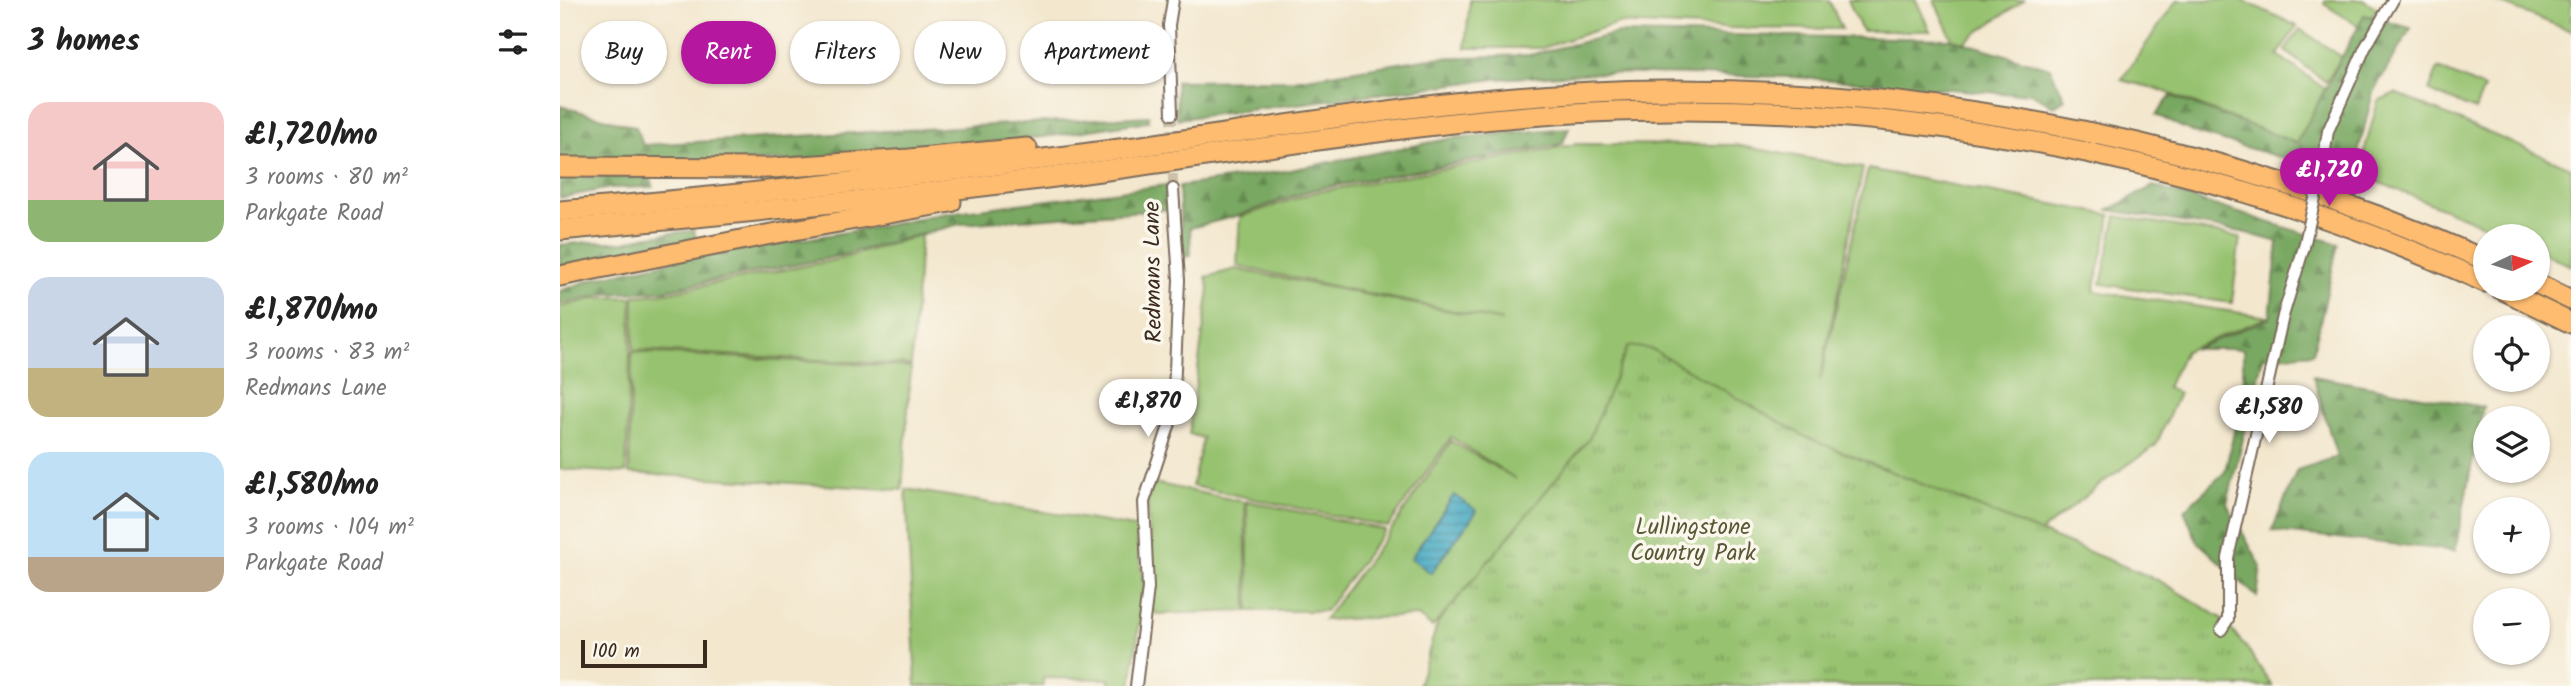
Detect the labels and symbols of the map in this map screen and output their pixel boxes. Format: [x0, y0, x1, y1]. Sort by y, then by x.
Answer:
pin: £1,720 [2272, 148, 2386, 208]
street label: Redmans Lane [1135, 201, 1173, 343]
north arrow [2473, 224, 2550, 301]
pin: £1,870 [1091, 380, 1205, 439]
pin: £1,580 [2212, 386, 2326, 445]
park label: Lullingstone Country Park [1630, 510, 1756, 572]
scale bar [581, 637, 707, 669]

